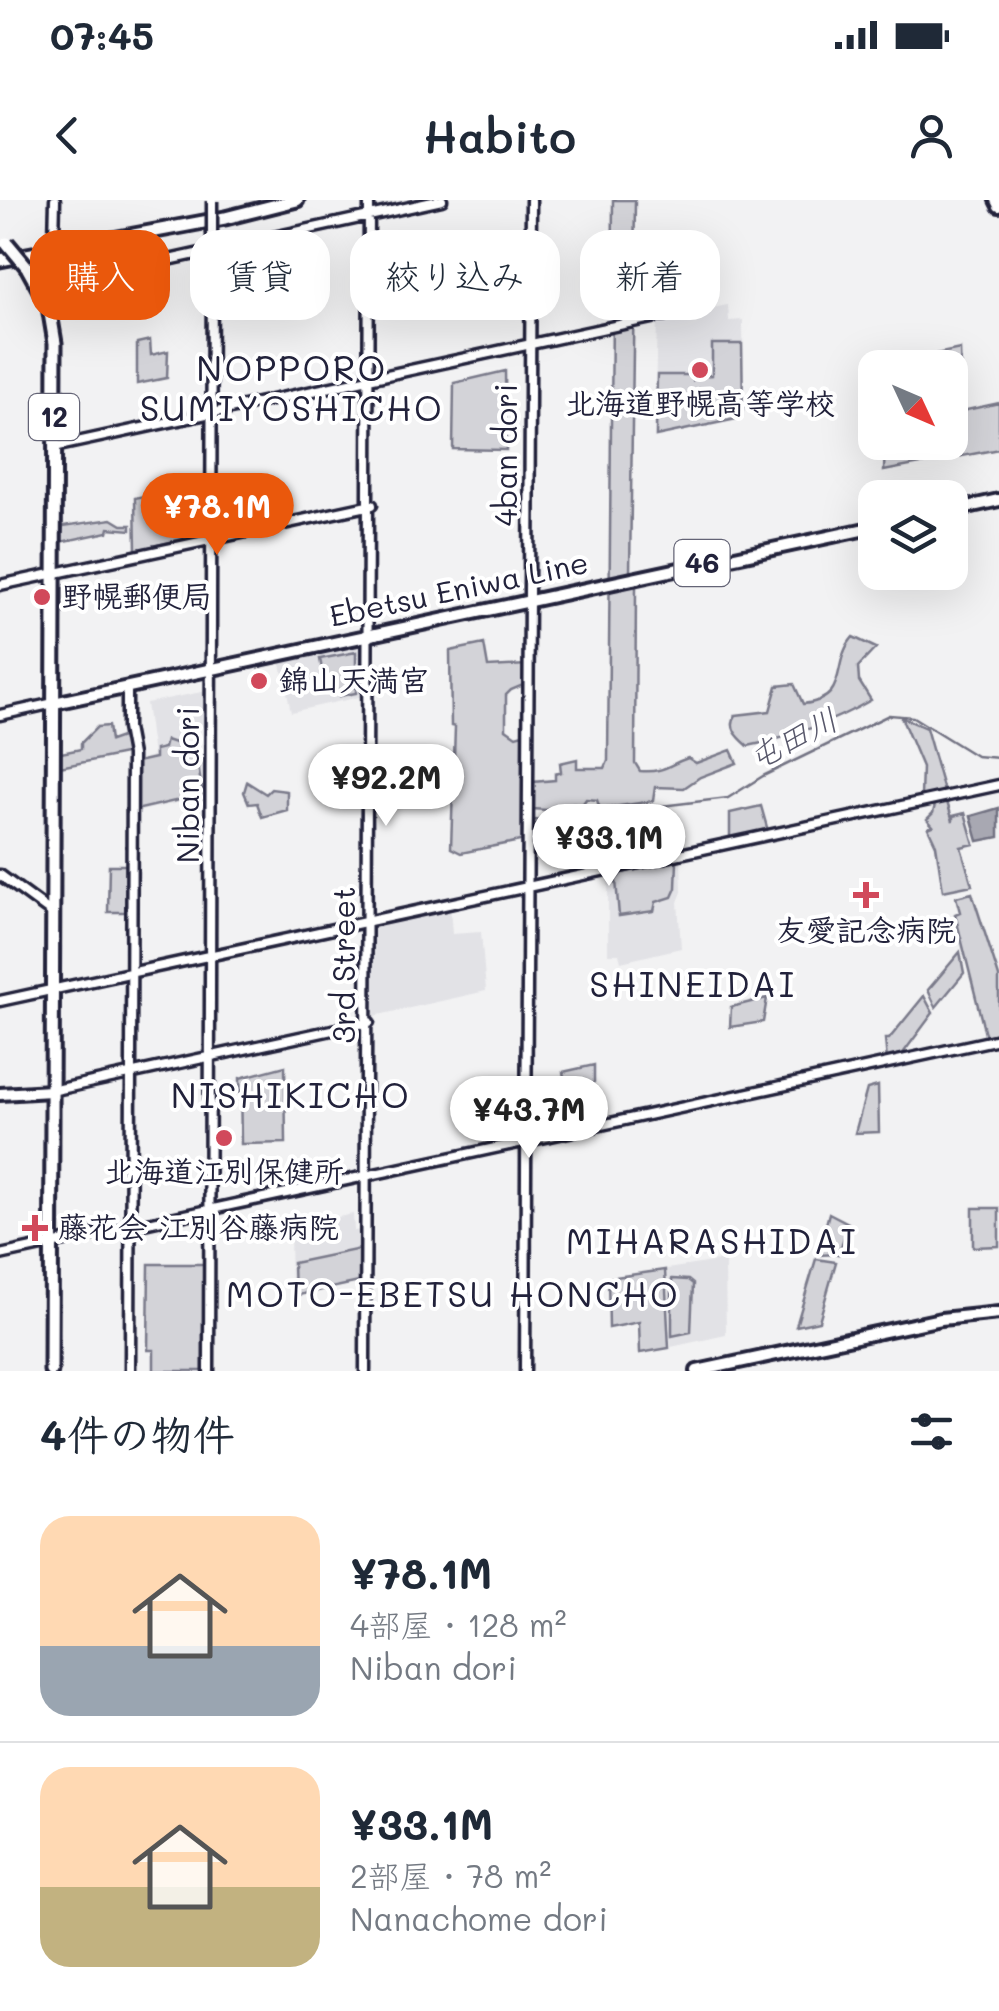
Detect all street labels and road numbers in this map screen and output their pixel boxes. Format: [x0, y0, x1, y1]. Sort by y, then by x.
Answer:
street label: 4ban dori [485, 384, 525, 526]
road number: 12 [29, 394, 79, 440]
road number: 46 [674, 540, 730, 586]
street label: Ebetsu Eniwa Line [326, 541, 592, 635]
street label: Niban dori [167, 707, 207, 863]
street label: 3rd Street [323, 887, 363, 1043]

